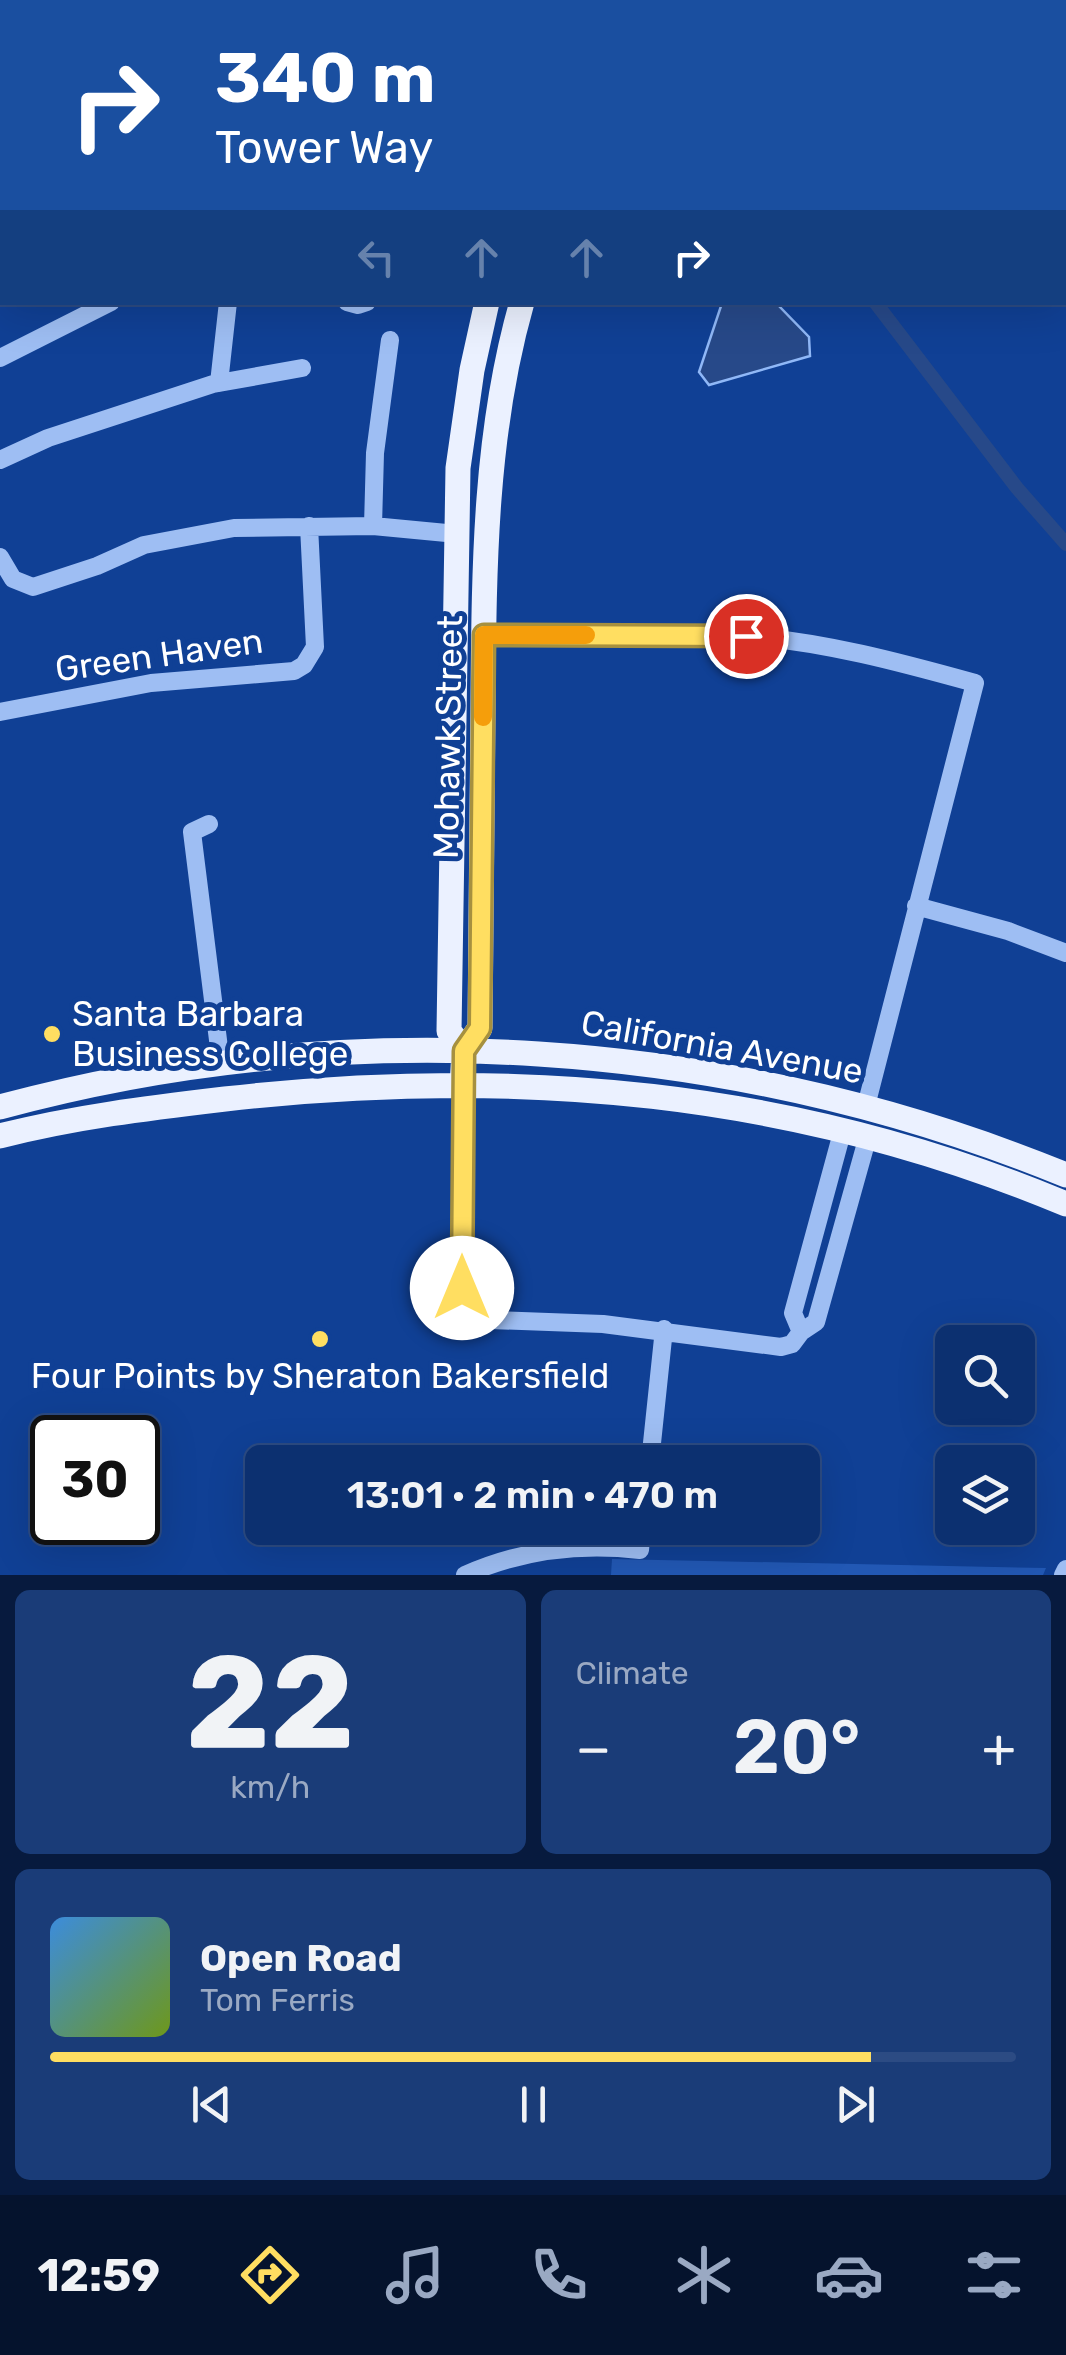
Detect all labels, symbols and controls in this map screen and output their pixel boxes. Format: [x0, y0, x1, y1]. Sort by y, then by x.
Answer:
text: 340 m [215, 37, 436, 120]
icon: right [50, 40, 180, 170]
text: Tower Way [215, 121, 433, 174]
icon: left [349, 230, 404, 285]
icon: ahead [454, 230, 509, 285]
icon: ahead [559, 230, 614, 285]
icon: right [664, 230, 719, 285]
pin [704, 594, 789, 679]
icon: arrive [719, 609, 774, 664]
street label: Mohawk Street [425, 615, 471, 859]
street label: Green Haven [52, 620, 266, 690]
place label: Santa Barbara Business College [72, 993, 348, 1075]
street label: California Avenue [578, 1002, 866, 1092]
marker: Santa Barbara Business College [41, 1023, 63, 1045]
position arrow [410, 1236, 514, 1340]
map controls [935, 1325, 1035, 1545]
button: search [935, 1325, 1035, 1425]
marker: Four Points by Sheraton Bakersfield [309, 1328, 331, 1350]
place label: Four Points by Sheraton Bakersfield [31, 1355, 609, 1397]
speed limit sign: 30 [30, 1415, 160, 1545]
button: layers [935, 1445, 1035, 1545]
text: 13:01 · 2 min · 470 m [347, 1472, 718, 1518]
text: 22 [186, 1625, 355, 1780]
text: Climate [576, 1654, 689, 1692]
text: 20° [732, 1703, 861, 1792]
text: − [576, 1716, 611, 1781]
text: + [982, 1716, 1016, 1781]
text: km/h [230, 1768, 310, 1806]
text: Open Road [200, 1935, 402, 1981]
text: Tom Ferris [200, 1981, 355, 2019]
icon: previous [184, 2077, 239, 2132]
icon: pause [506, 2077, 561, 2132]
icon: next [828, 2077, 883, 2132]
icon: directions [235, 2240, 305, 2310]
icon: music [380, 2240, 450, 2310]
icon: phone [524, 2240, 594, 2310]
icon: climate [669, 2240, 739, 2310]
icon: car [814, 2240, 884, 2310]
icon: filters [959, 2240, 1029, 2310]
text: 12:59 [37, 2249, 160, 2302]

